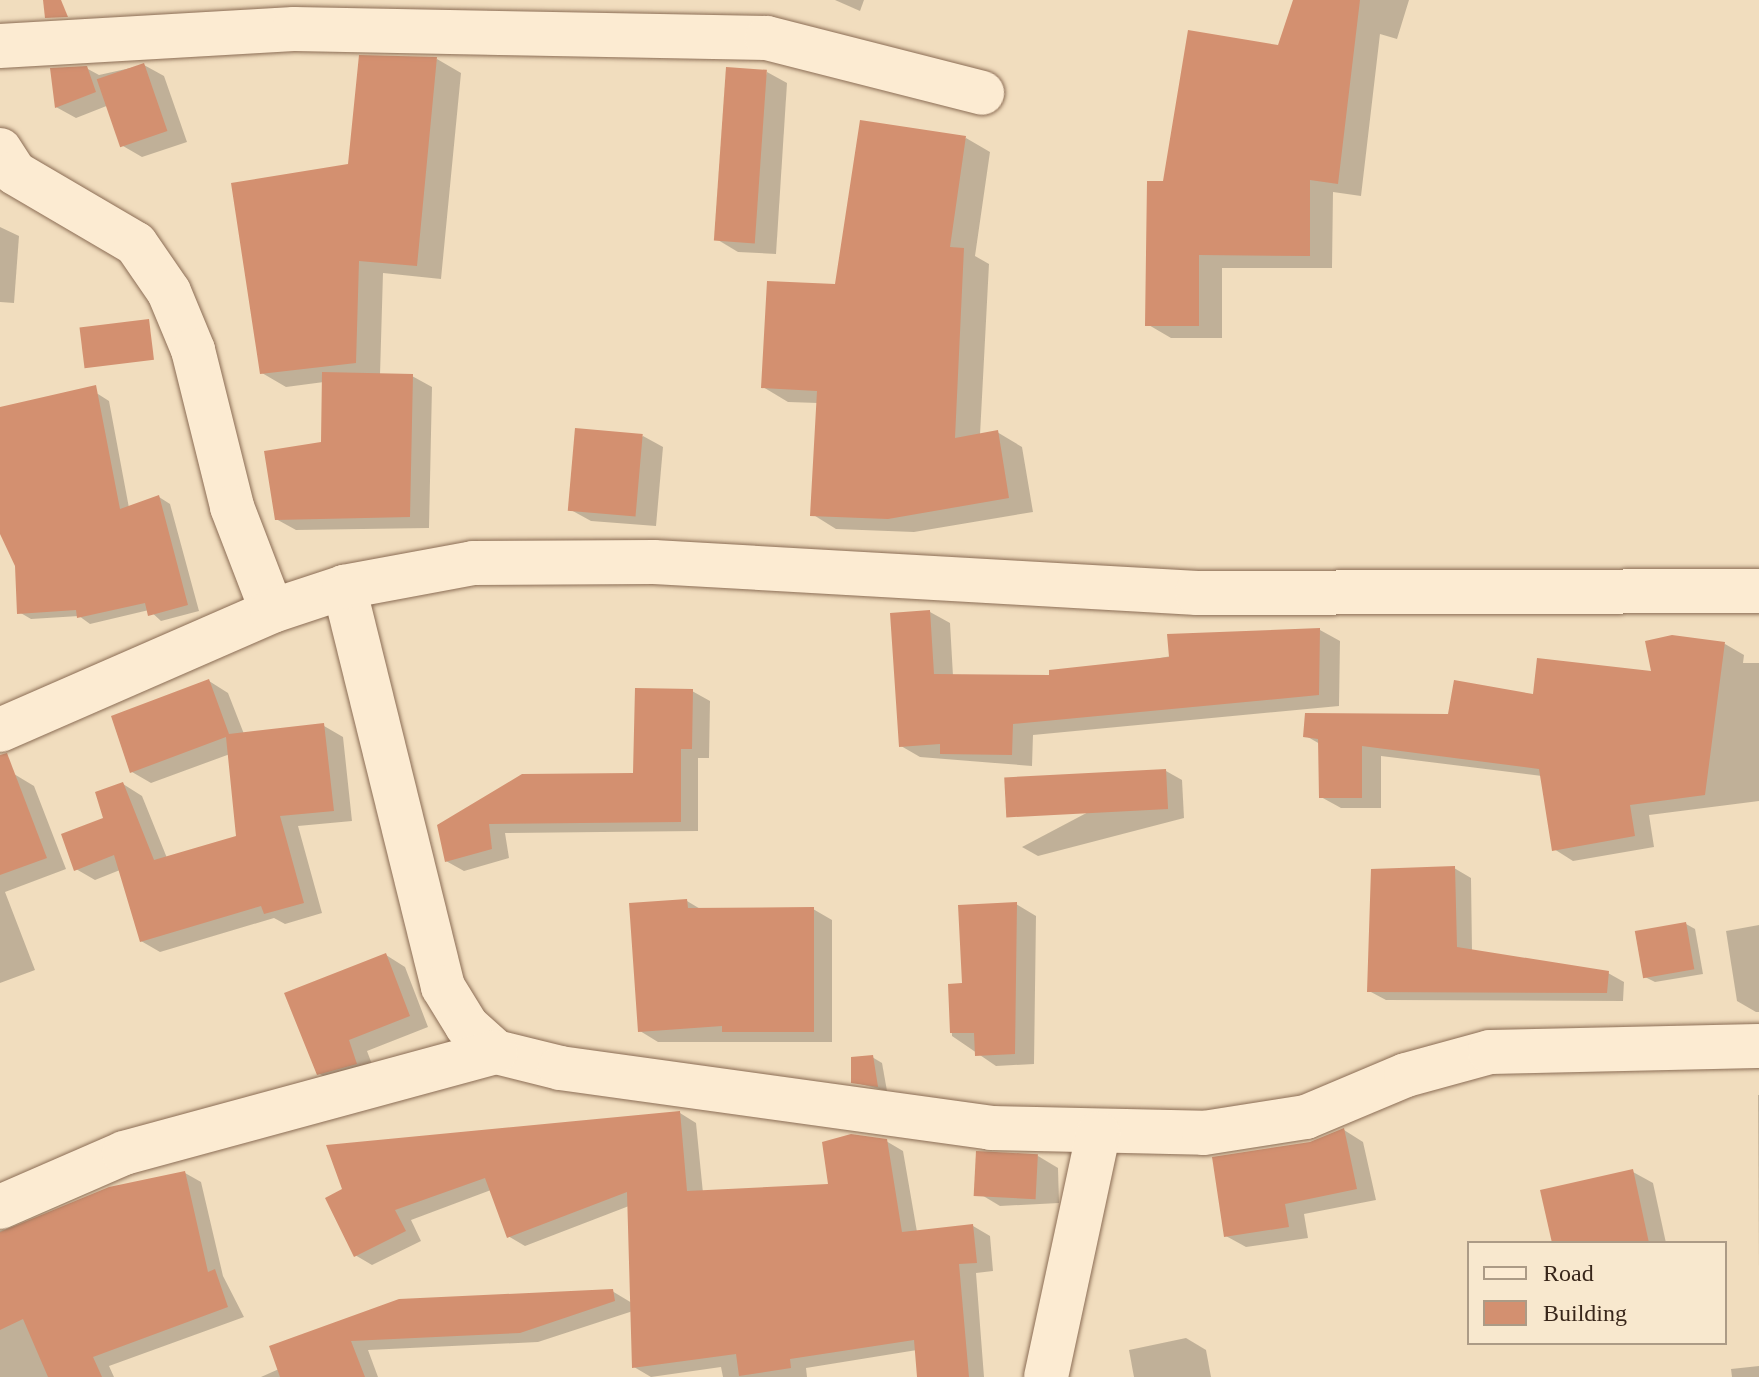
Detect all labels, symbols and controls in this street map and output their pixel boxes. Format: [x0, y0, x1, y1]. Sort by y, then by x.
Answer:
legend [1467, 1241, 1727, 1345]
text: Road [1543, 1260, 1594, 1286]
text: Building [1543, 1300, 1627, 1326]

